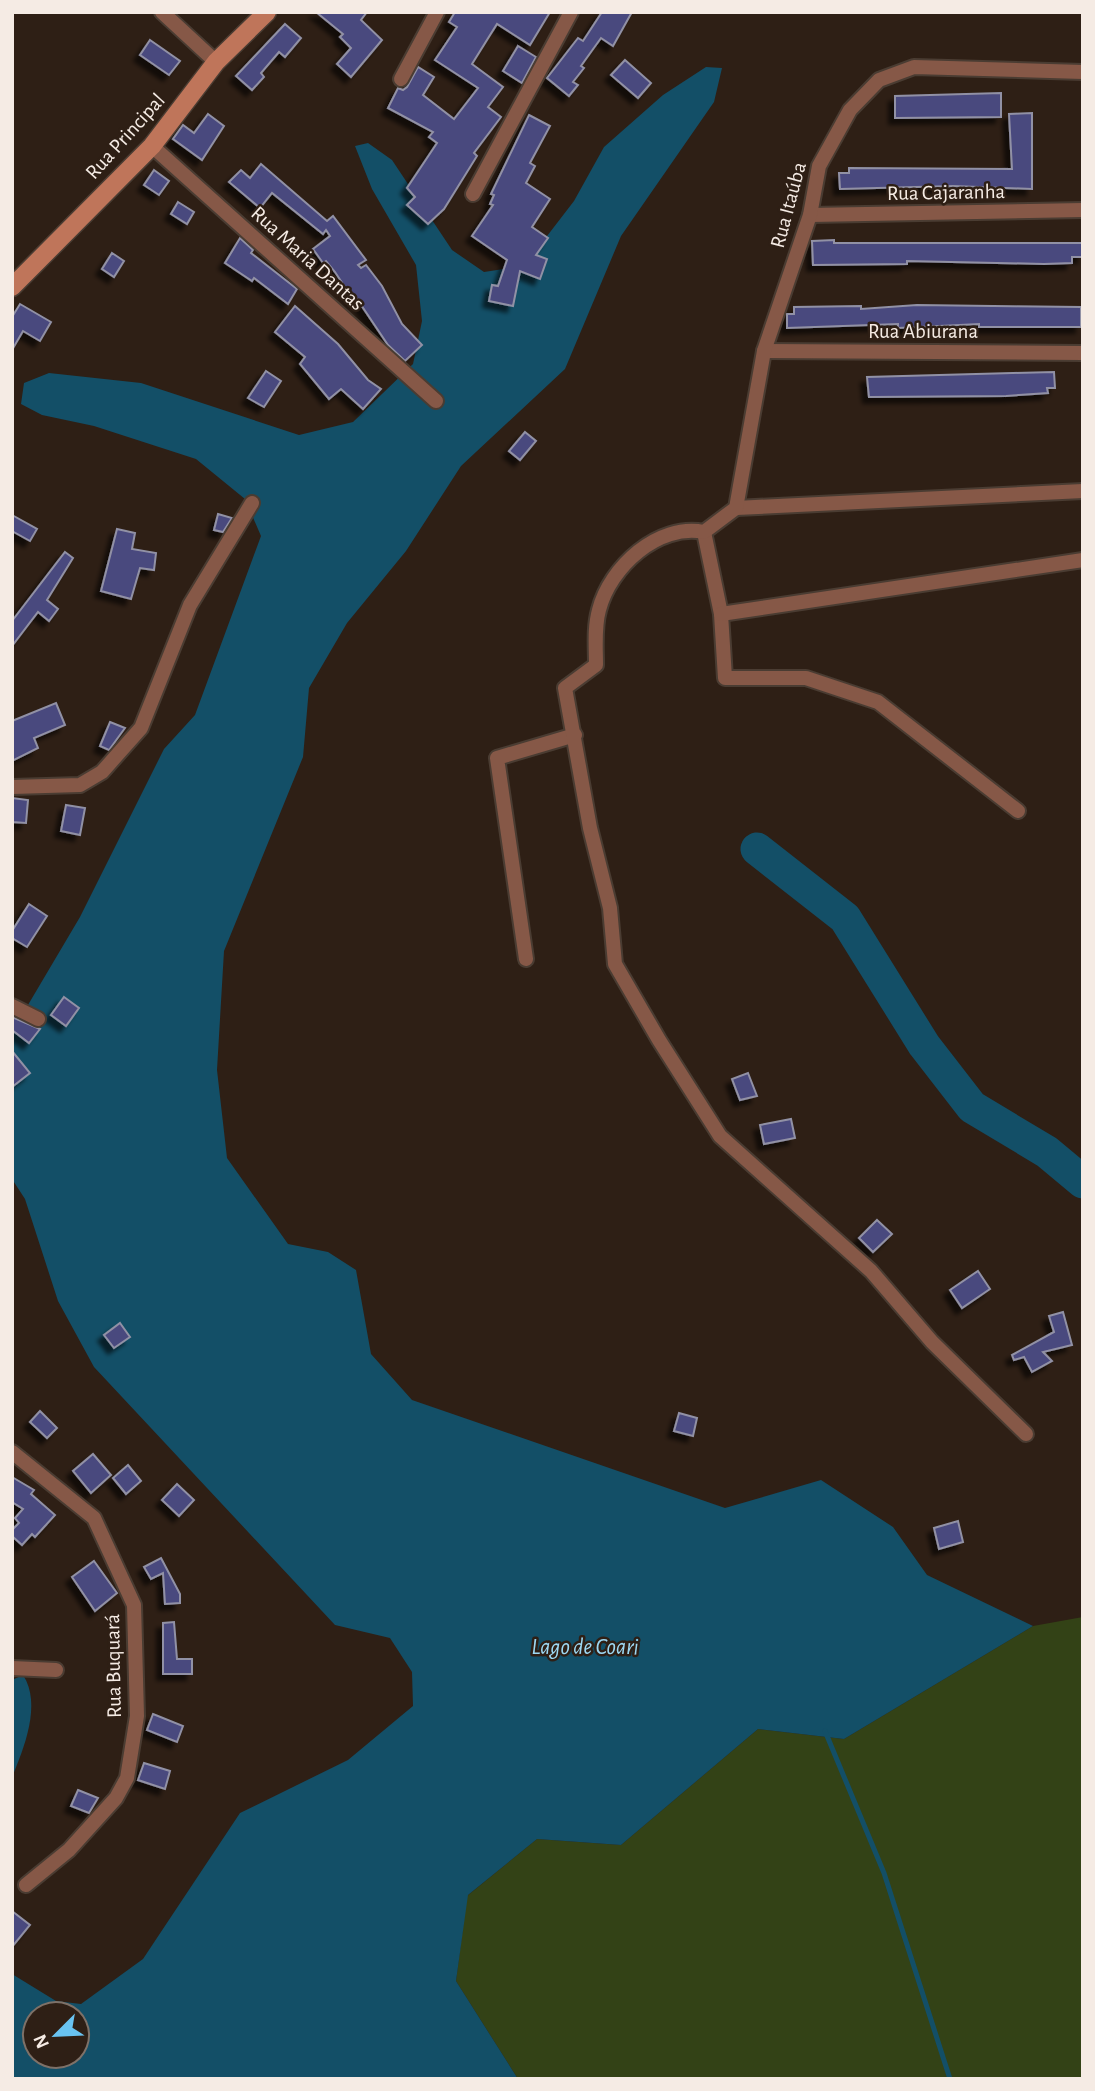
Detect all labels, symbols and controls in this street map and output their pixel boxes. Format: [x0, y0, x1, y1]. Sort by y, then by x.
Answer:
street label: Rua Principal [82, 89, 169, 183]
street label: Rua Itaúba [767, 160, 810, 250]
street label: Rua Cajaranha [887, 181, 1006, 204]
street label: Rua Maria Dantas [247, 202, 368, 314]
street label: Rua Abiurana [868, 321, 978, 342]
street label: Rua Buquará [102, 1613, 125, 1718]
water label: Lago de Coari [531, 1636, 639, 1659]
north arrow [21, 2000, 91, 2070]
text: N [30, 2031, 53, 2051]

